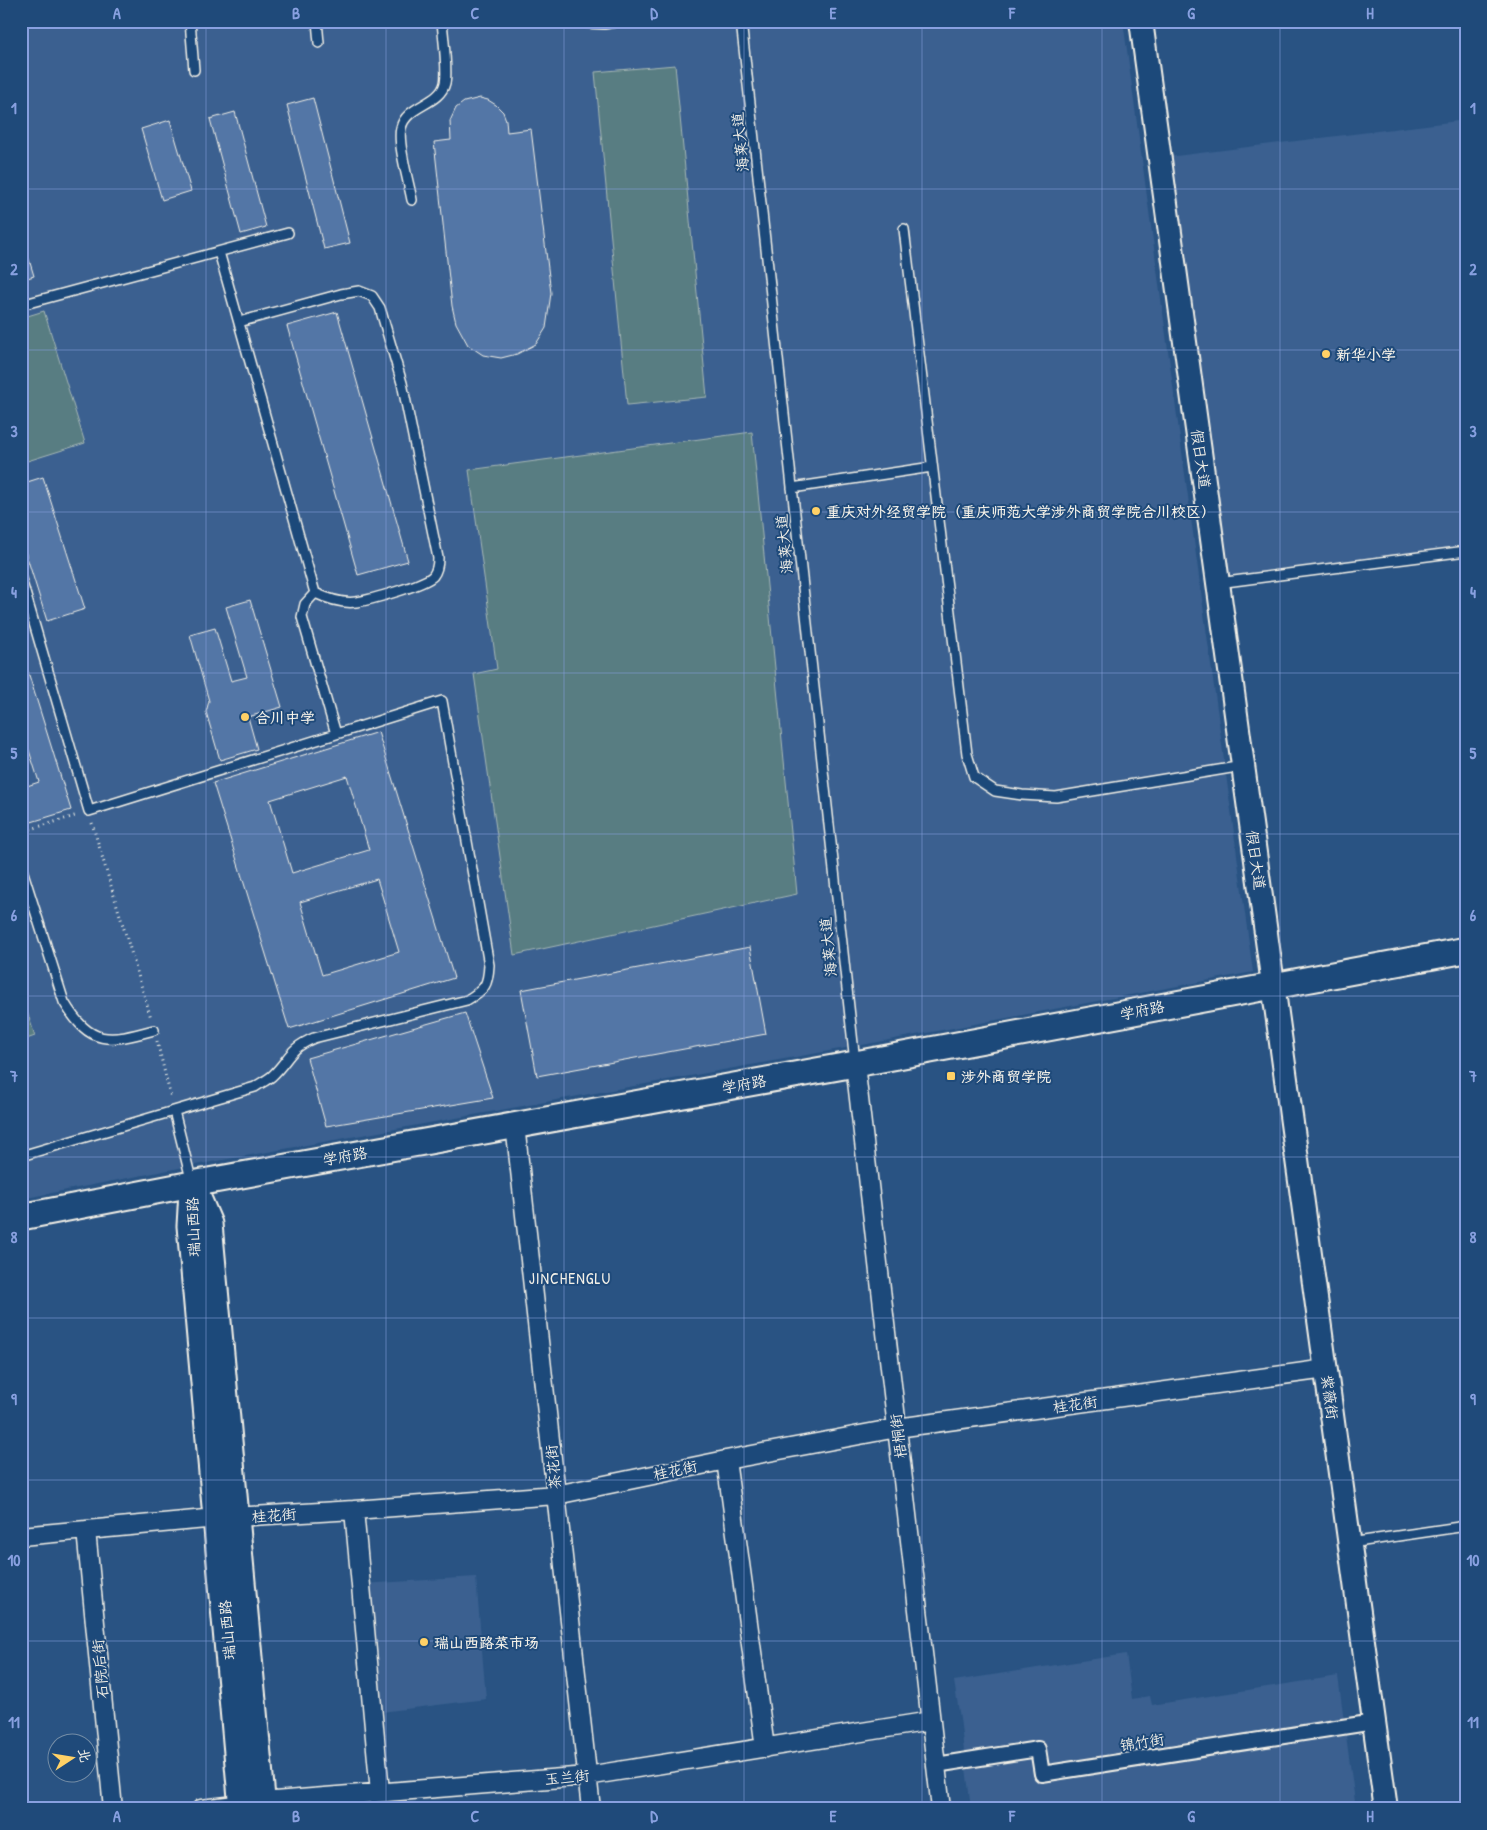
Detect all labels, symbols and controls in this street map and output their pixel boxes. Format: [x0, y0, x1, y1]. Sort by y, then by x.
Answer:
text: A [113, 2, 121, 24]
text: B [292, 2, 300, 24]
text: C [471, 2, 480, 24]
text: D [650, 2, 658, 24]
text: E [829, 2, 837, 24]
text: F [1008, 2, 1016, 24]
text: G [1187, 2, 1195, 24]
text: H [1366, 2, 1374, 24]
text: 1 [11, 97, 17, 119]
text: 1 [1470, 97, 1476, 119]
street label: 海莱大道 [726, 111, 754, 173]
text: 2 [10, 258, 18, 280]
text: 2 [1469, 258, 1477, 280]
place label: 新华小学 [1336, 344, 1396, 365]
marker: 新华小学 [1320, 348, 1332, 360]
text: 3 [10, 420, 18, 442]
text: 3 [1469, 420, 1477, 442]
street label: 假日大道 [1186, 428, 1216, 490]
place label: 重庆对外经贸学院（重庆师范大学涉外商贸学院合川校区） [826, 501, 1216, 522]
marker: 重庆对外经贸学院（重庆师范大学涉外商贸学院合川校区） [810, 505, 822, 517]
street label: 海莱大道 [770, 513, 798, 575]
text: 4 [11, 581, 17, 603]
text: 4 [1470, 581, 1476, 603]
place label: 合川中学 [255, 707, 315, 728]
marker: 合川中学 [239, 711, 251, 723]
text: 5 [11, 742, 18, 764]
text: 5 [1470, 742, 1477, 764]
street label: 假日大道 [1241, 829, 1271, 891]
text: 6 [11, 904, 18, 926]
text: 6 [1470, 904, 1477, 926]
street label: 海莱大道 [814, 916, 842, 978]
street label: 学府路 [1118, 995, 1166, 1025]
text: 7 [9, 1065, 18, 1087]
text: 7 [1468, 1065, 1477, 1087]
place label: 涉外商贸学院 [961, 1066, 1051, 1087]
street label: 学府路 [720, 1070, 768, 1098]
marker: 涉外商贸学院 [945, 1070, 957, 1082]
street label: 学府路 [321, 1142, 369, 1170]
street label: 瑞山西路 [181, 1197, 205, 1257]
text: 8 [11, 1226, 18, 1248]
text: 8 [1470, 1226, 1477, 1248]
district label: JINCHENGLU [529, 1267, 611, 1289]
street label: 紫薇街 [1316, 1373, 1344, 1421]
text: 9 [11, 1388, 17, 1410]
text: 9 [1470, 1388, 1476, 1410]
street label: 桂花街 [1051, 1390, 1099, 1418]
street label: 梧桐街 [885, 1412, 911, 1460]
street label: 茶花街 [540, 1444, 566, 1490]
street label: 桂花街 [651, 1455, 699, 1485]
street label: 桂花街 [251, 1503, 297, 1527]
text: 10 [8, 1549, 20, 1571]
text: 10 [1467, 1549, 1479, 1571]
street label: 瑞山西路 [214, 1599, 240, 1661]
place label: 瑞山西路菜市场 [434, 1632, 539, 1653]
marker: 瑞山西路菜市场 [418, 1636, 430, 1648]
street label: 石院后街 [87, 1638, 113, 1700]
text: 11 [8, 1711, 20, 1733]
text: 11 [1467, 1711, 1479, 1733]
street label: 锦竹街 [1118, 1728, 1166, 1756]
north arrow [48, 1732, 98, 1782]
text: 北 [74, 1746, 96, 1764]
street label: 玉兰街 [544, 1765, 590, 1789]
text: A [113, 1805, 121, 1827]
text: B [292, 1805, 300, 1827]
text: C [471, 1805, 480, 1827]
text: D [650, 1805, 658, 1827]
text: E [829, 1805, 837, 1827]
text: F [1008, 1805, 1016, 1827]
text: G [1187, 1805, 1195, 1827]
text: H [1366, 1805, 1374, 1827]

